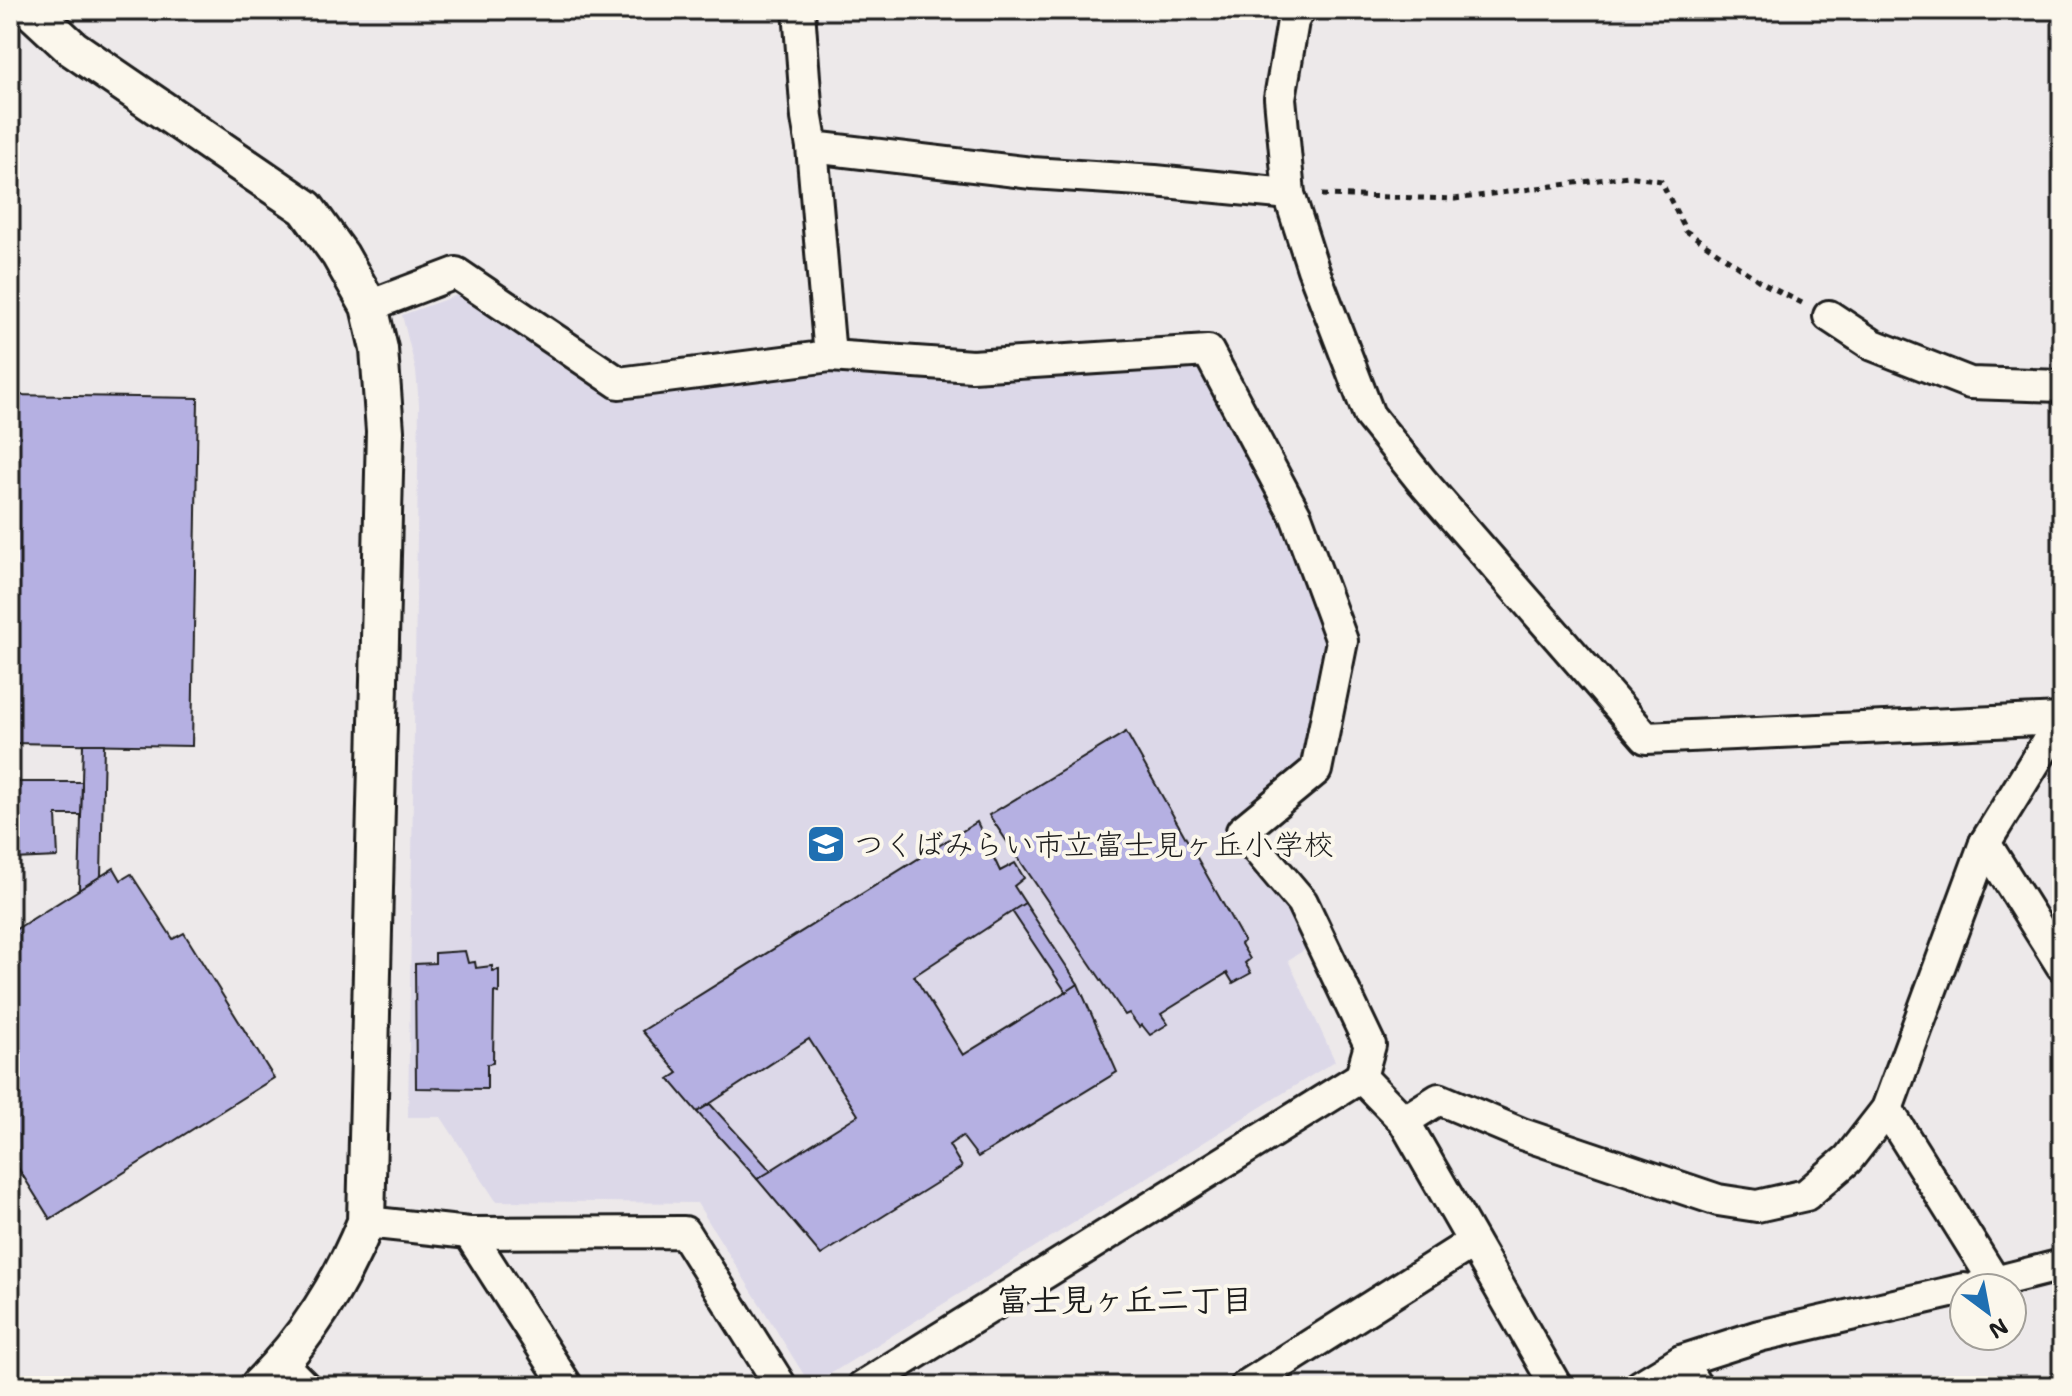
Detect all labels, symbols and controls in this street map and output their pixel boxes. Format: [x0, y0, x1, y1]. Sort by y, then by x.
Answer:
school or university icon: つくばみらい市立富士見ヶ丘小学校 [805, 823, 847, 865]
place label: つくばみらい市立富士見ヶ丘小学校 [854, 824, 1334, 865]
north arrow [1948, 1272, 2028, 1352]
district label: 富士見ヶ丘二丁目 [997, 1278, 1253, 1321]
text: N [1983, 1312, 2013, 1345]

